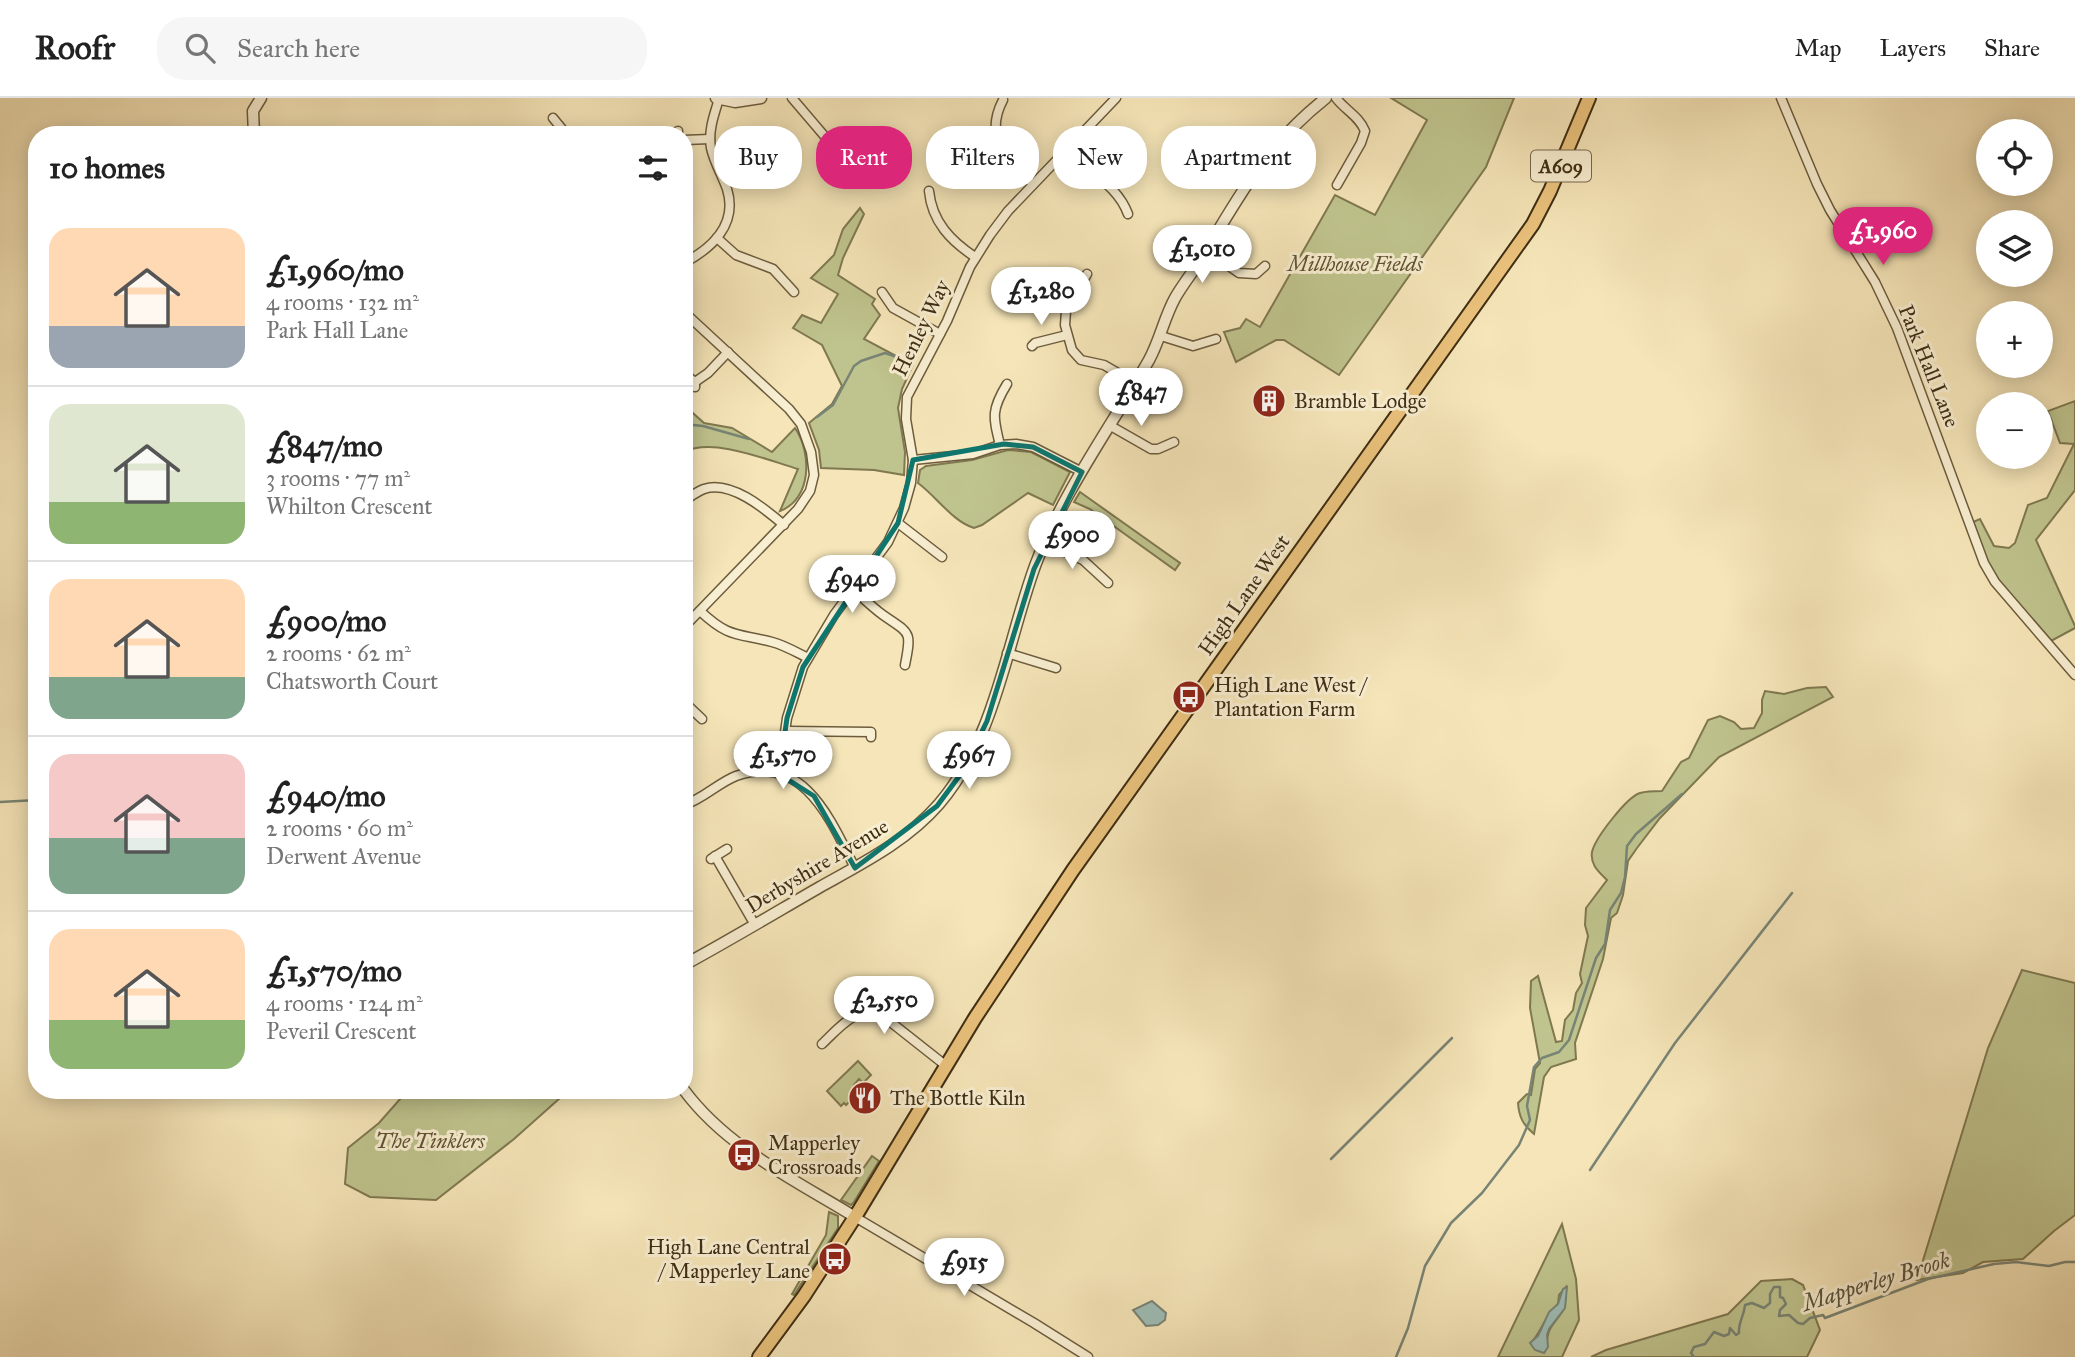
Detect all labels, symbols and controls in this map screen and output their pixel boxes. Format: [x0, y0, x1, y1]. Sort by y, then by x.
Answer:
search box [157, 17, 647, 80]
text: Roofr [35, 28, 115, 68]
icon: search [181, 29, 219, 67]
text: Search here [237, 32, 360, 64]
text: Map [1795, 33, 1842, 63]
text: Layers [1880, 33, 1946, 63]
text: Share [1984, 33, 2040, 63]
map controls [1976, 119, 2053, 469]
button: locate [1976, 119, 2053, 196]
chip: Buy [714, 126, 802, 189]
chip: Rent [816, 126, 912, 189]
chip: Filters [926, 126, 1039, 189]
chip: New [1053, 126, 1147, 189]
chip: Apartment [1161, 126, 1316, 189]
icon: filters [634, 149, 672, 187]
text: 10 homes [49, 150, 165, 186]
road number: A609 [1531, 150, 1591, 181]
pin: £1,960 [1826, 208, 1940, 267]
button: layers [1976, 210, 2053, 287]
text: £1,960 [1849, 216, 1917, 244]
pin: £1,010 [1145, 226, 1259, 285]
text: £1,010 [1169, 234, 1235, 262]
park label: Millhouse Fields [1285, 251, 1424, 277]
text: £1,960/mo [266, 252, 404, 288]
icon: home [105, 256, 189, 340]
pin: £1,280 [984, 268, 1098, 327]
street label: Henley Way [887, 275, 956, 380]
text: £1,280 [1007, 276, 1075, 304]
text: 4 rooms · 132 m² [266, 288, 419, 316]
street label: Park Hall Lane [1893, 301, 1965, 431]
button: + [1976, 301, 2053, 378]
text: Park Hall Lane [266, 316, 408, 344]
pin: £847 [1100, 368, 1182, 428]
text: £847 [1115, 377, 1167, 405]
building icon: Bramble Lodge [1250, 382, 1288, 420]
place label: Bramble Lodge [1294, 388, 1427, 414]
button: − [1976, 392, 2053, 469]
text: £847/mo [266, 428, 383, 464]
icon: home [105, 432, 189, 516]
text: 3 rooms · 77 m² [266, 464, 410, 492]
text: Whilton Crescent [266, 492, 432, 520]
pin: £900 [1031, 512, 1113, 571]
text: £900 [1044, 520, 1100, 548]
street label: High Lane West [1193, 529, 1296, 661]
pin: £940 [811, 556, 893, 615]
text: £940 [825, 564, 879, 592]
text: £900/mo [266, 603, 386, 639]
icon: home [105, 607, 189, 691]
text: 2 rooms · 62 m² [266, 639, 411, 667]
text: Chatsworth Court [266, 667, 438, 695]
place label: High Lane West / Plantation Farm [1214, 672, 1368, 722]
bus stop icon: High Lane West / Plantation Farm [1170, 678, 1208, 716]
pin: £1,570 [726, 732, 840, 791]
pin: £967 [928, 732, 1010, 791]
text: £1,570 [750, 740, 816, 768]
text: £967 [943, 740, 995, 768]
text: £940/mo [266, 778, 386, 814]
icon: home [105, 782, 189, 866]
street label: Derbyshire Avenue [741, 813, 893, 919]
text: 2 rooms · 60 m² [266, 814, 413, 842]
text: Derwent Avenue [266, 842, 421, 870]
text: £1,570/mo [266, 953, 402, 989]
icon: home [105, 957, 189, 1041]
pin: £2,550 [827, 976, 941, 1036]
text: £2,550 [850, 985, 918, 1013]
text: 4 rooms · 124 m² [266, 989, 423, 1017]
text: Peveril Crescent [266, 1017, 416, 1045]
restaurant icon: The Bottle Kiln [846, 1079, 884, 1117]
place label: The Bottle Kiln [890, 1085, 1025, 1111]
park label: The Tinklers [375, 1128, 486, 1154]
place label: Mapperley Crossroads [768, 1130, 862, 1180]
bus stop icon: Mapperley Crossroads [725, 1136, 763, 1174]
place label: High Lane Central / Mapperley Lane [647, 1234, 810, 1284]
pin: £915 [923, 1238, 1005, 1298]
bus stop icon: High Lane Central / Mapperley Lane [816, 1240, 854, 1278]
water label: Mapperley Brook [1797, 1245, 1954, 1318]
text: £915 [940, 1247, 988, 1275]

